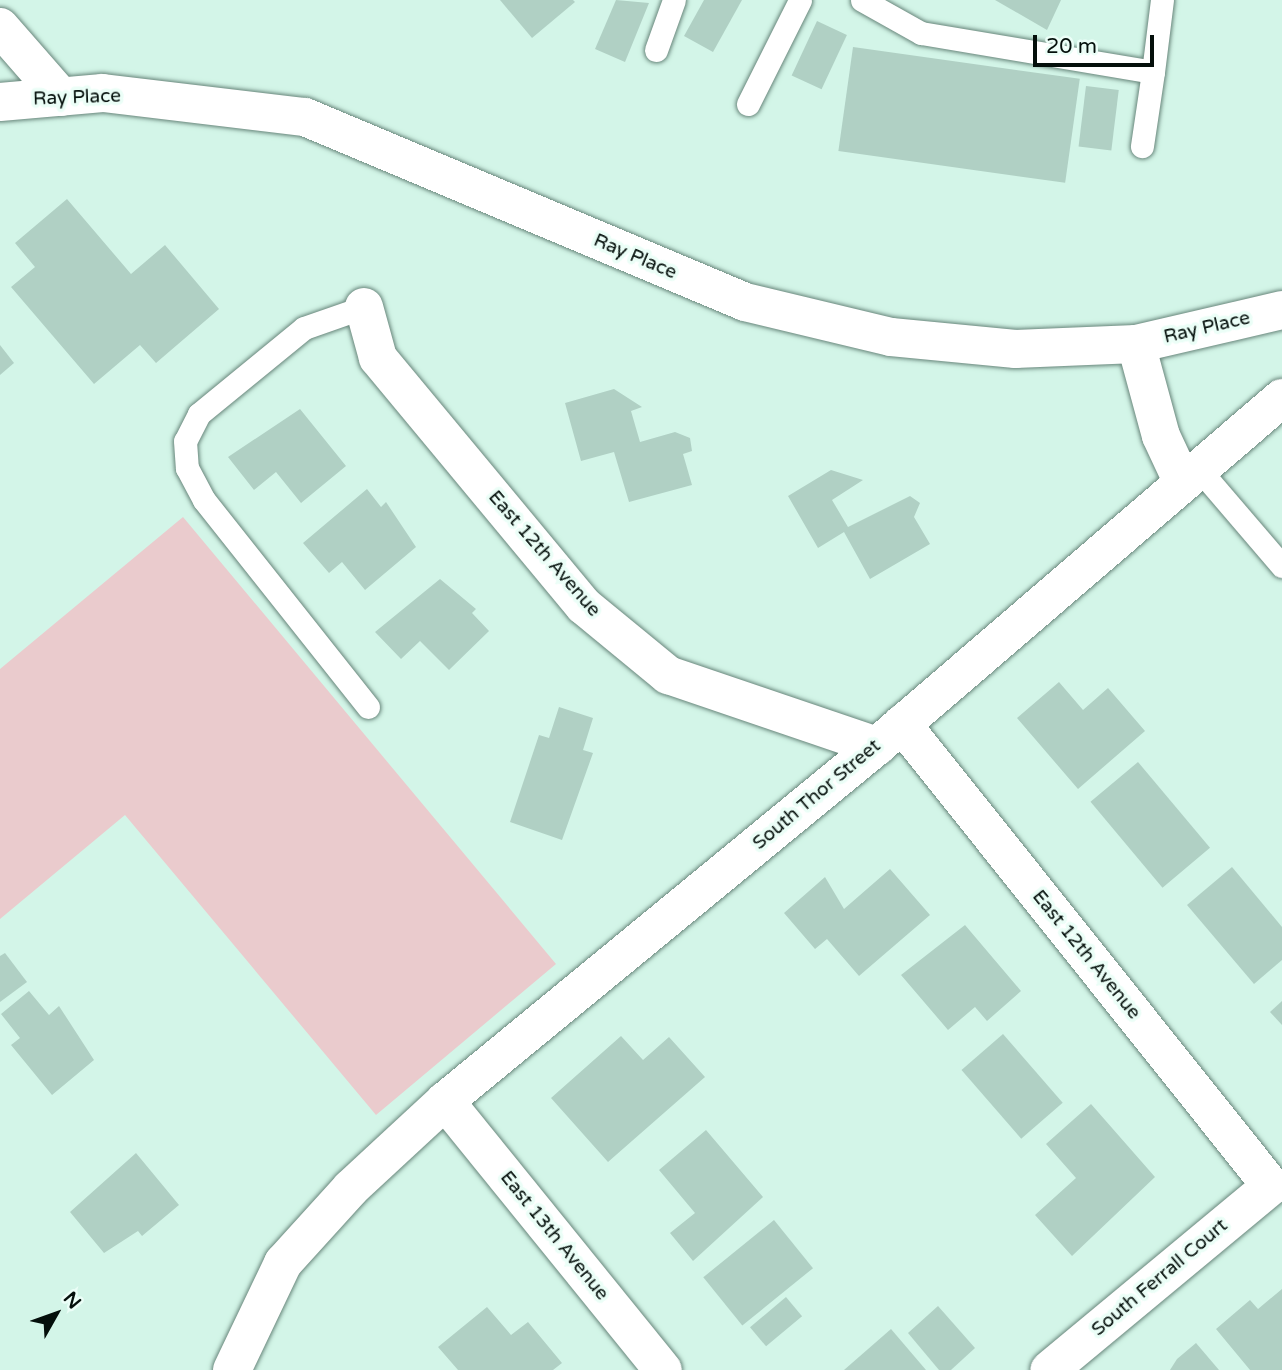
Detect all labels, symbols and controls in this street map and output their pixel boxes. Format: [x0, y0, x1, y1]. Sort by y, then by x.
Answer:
scale bar [1037, 21, 1158, 65]
text: 20 m [1046, 34, 1097, 59]
street label: Ray Place [33, 85, 121, 111]
street label: Ray Place [590, 229, 680, 285]
street label: Ray Place [1162, 307, 1252, 349]
street label: East 12th Avenue [483, 486, 605, 622]
street label: South Thor Street [749, 735, 885, 855]
street label: East 12th Avenue [1027, 886, 1145, 1024]
street label: East 13th Avenue [495, 1167, 613, 1305]
street label: South Ferrall Court [1087, 1215, 1233, 1341]
north arrow [21, 1279, 91, 1349]
text: N [59, 1288, 85, 1313]

